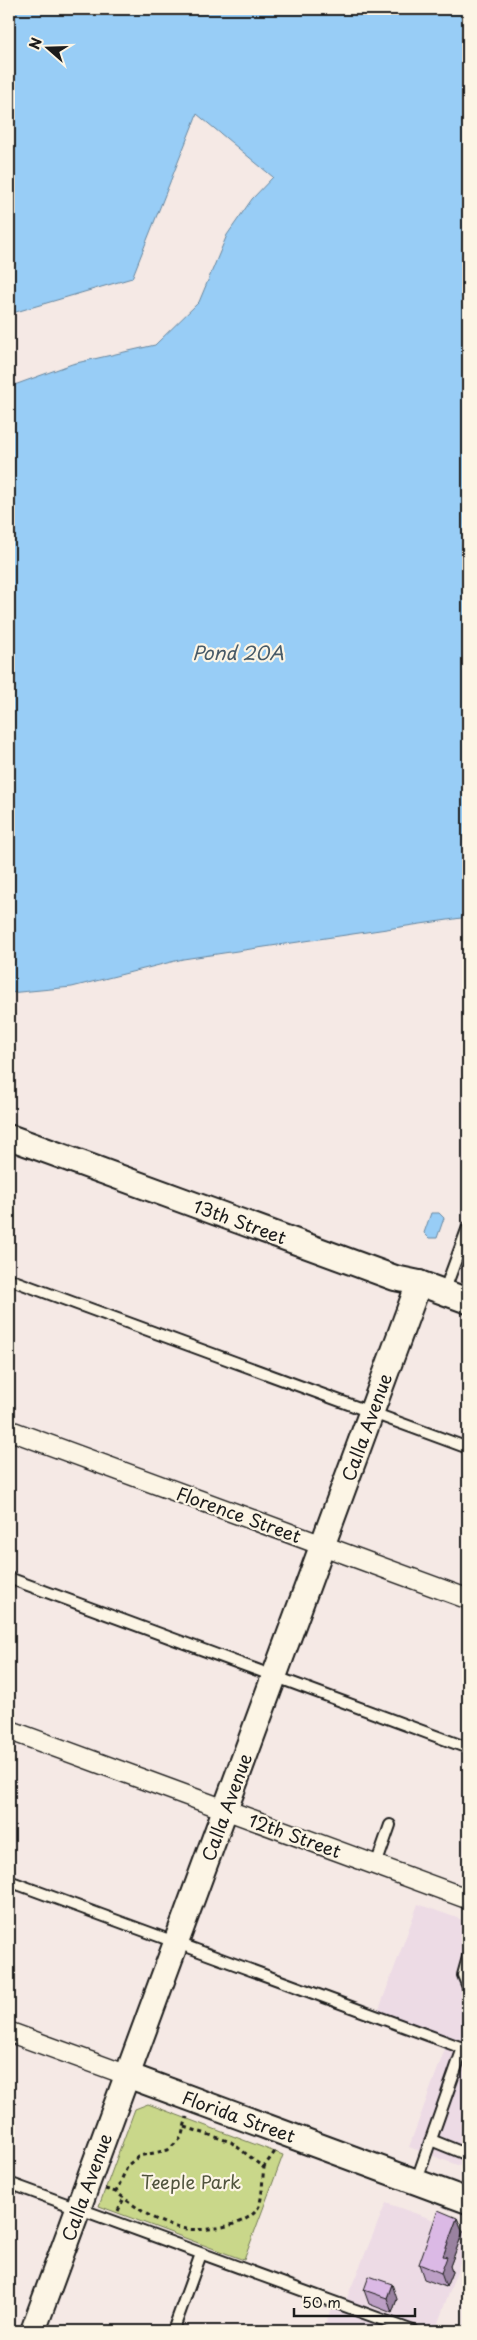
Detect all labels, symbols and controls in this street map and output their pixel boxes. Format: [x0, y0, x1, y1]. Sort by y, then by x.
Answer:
north arrow [22, 22, 72, 72]
text: N [24, 35, 47, 52]
water label: Pond 20A [192, 638, 284, 666]
street label: 13th Street [190, 1192, 290, 1250]
street label: Calla Avenue [334, 1369, 398, 1485]
street label: Florence Street [173, 1479, 305, 1549]
street label: Calla Avenue [194, 1749, 258, 1865]
street label: 12th Street [245, 1806, 345, 1864]
street label: Florida Street [179, 2083, 299, 2149]
street label: Calla Avenue [54, 2129, 118, 2245]
park label: Teeple Park [141, 2168, 241, 2195]
scale bar [294, 2285, 416, 2317]
text: 50 m [302, 2290, 341, 2313]

